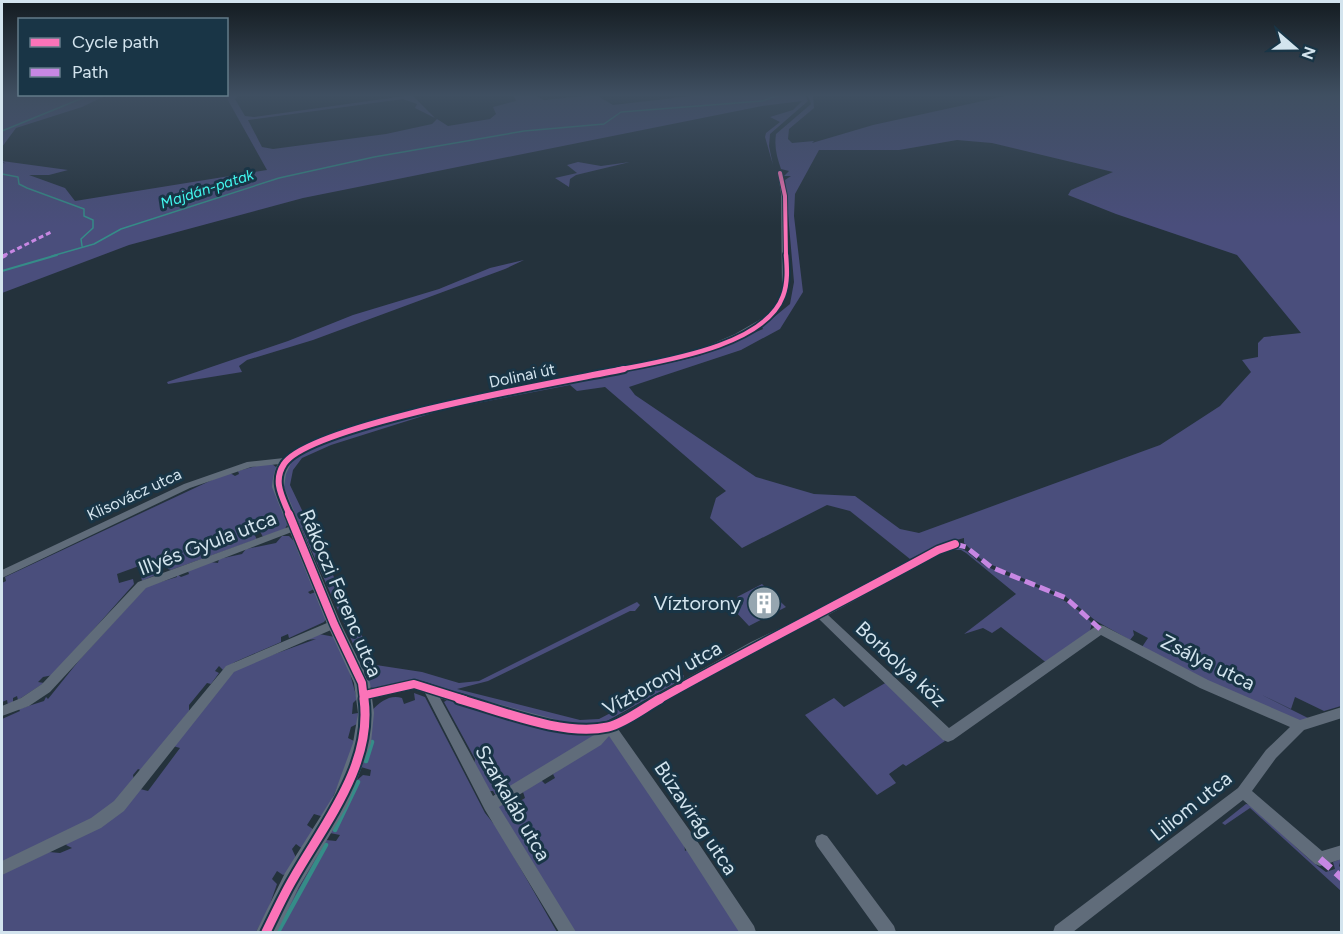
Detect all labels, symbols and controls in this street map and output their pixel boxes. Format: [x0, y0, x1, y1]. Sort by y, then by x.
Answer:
legend [18, 18, 228, 96]
north arrow [1265, 18, 1325, 78]
text: Cycle path [72, 31, 159, 53]
text: N [1298, 44, 1320, 62]
text: Path [72, 61, 108, 83]
water label: Majdán-patak [158, 165, 257, 213]
street label: Dolinai út [487, 359, 557, 392]
street label: Klisovácz utca [84, 464, 184, 525]
street label: Rákóczi Ferenc utca [295, 505, 387, 681]
street label: Illyés Gyula utca [135, 506, 279, 580]
building icon: Víztorony [746, 585, 782, 621]
place label: Víztorony [654, 591, 741, 615]
street label: Borbolya köz [851, 616, 951, 712]
street label: Zsálya utca [1157, 629, 1259, 695]
street label: Víztorony utca [598, 636, 726, 720]
street label: Szarkaláb utca [470, 741, 556, 865]
street label: Búzavirág utca [649, 757, 743, 879]
street label: Liliom utca [1146, 766, 1236, 846]

